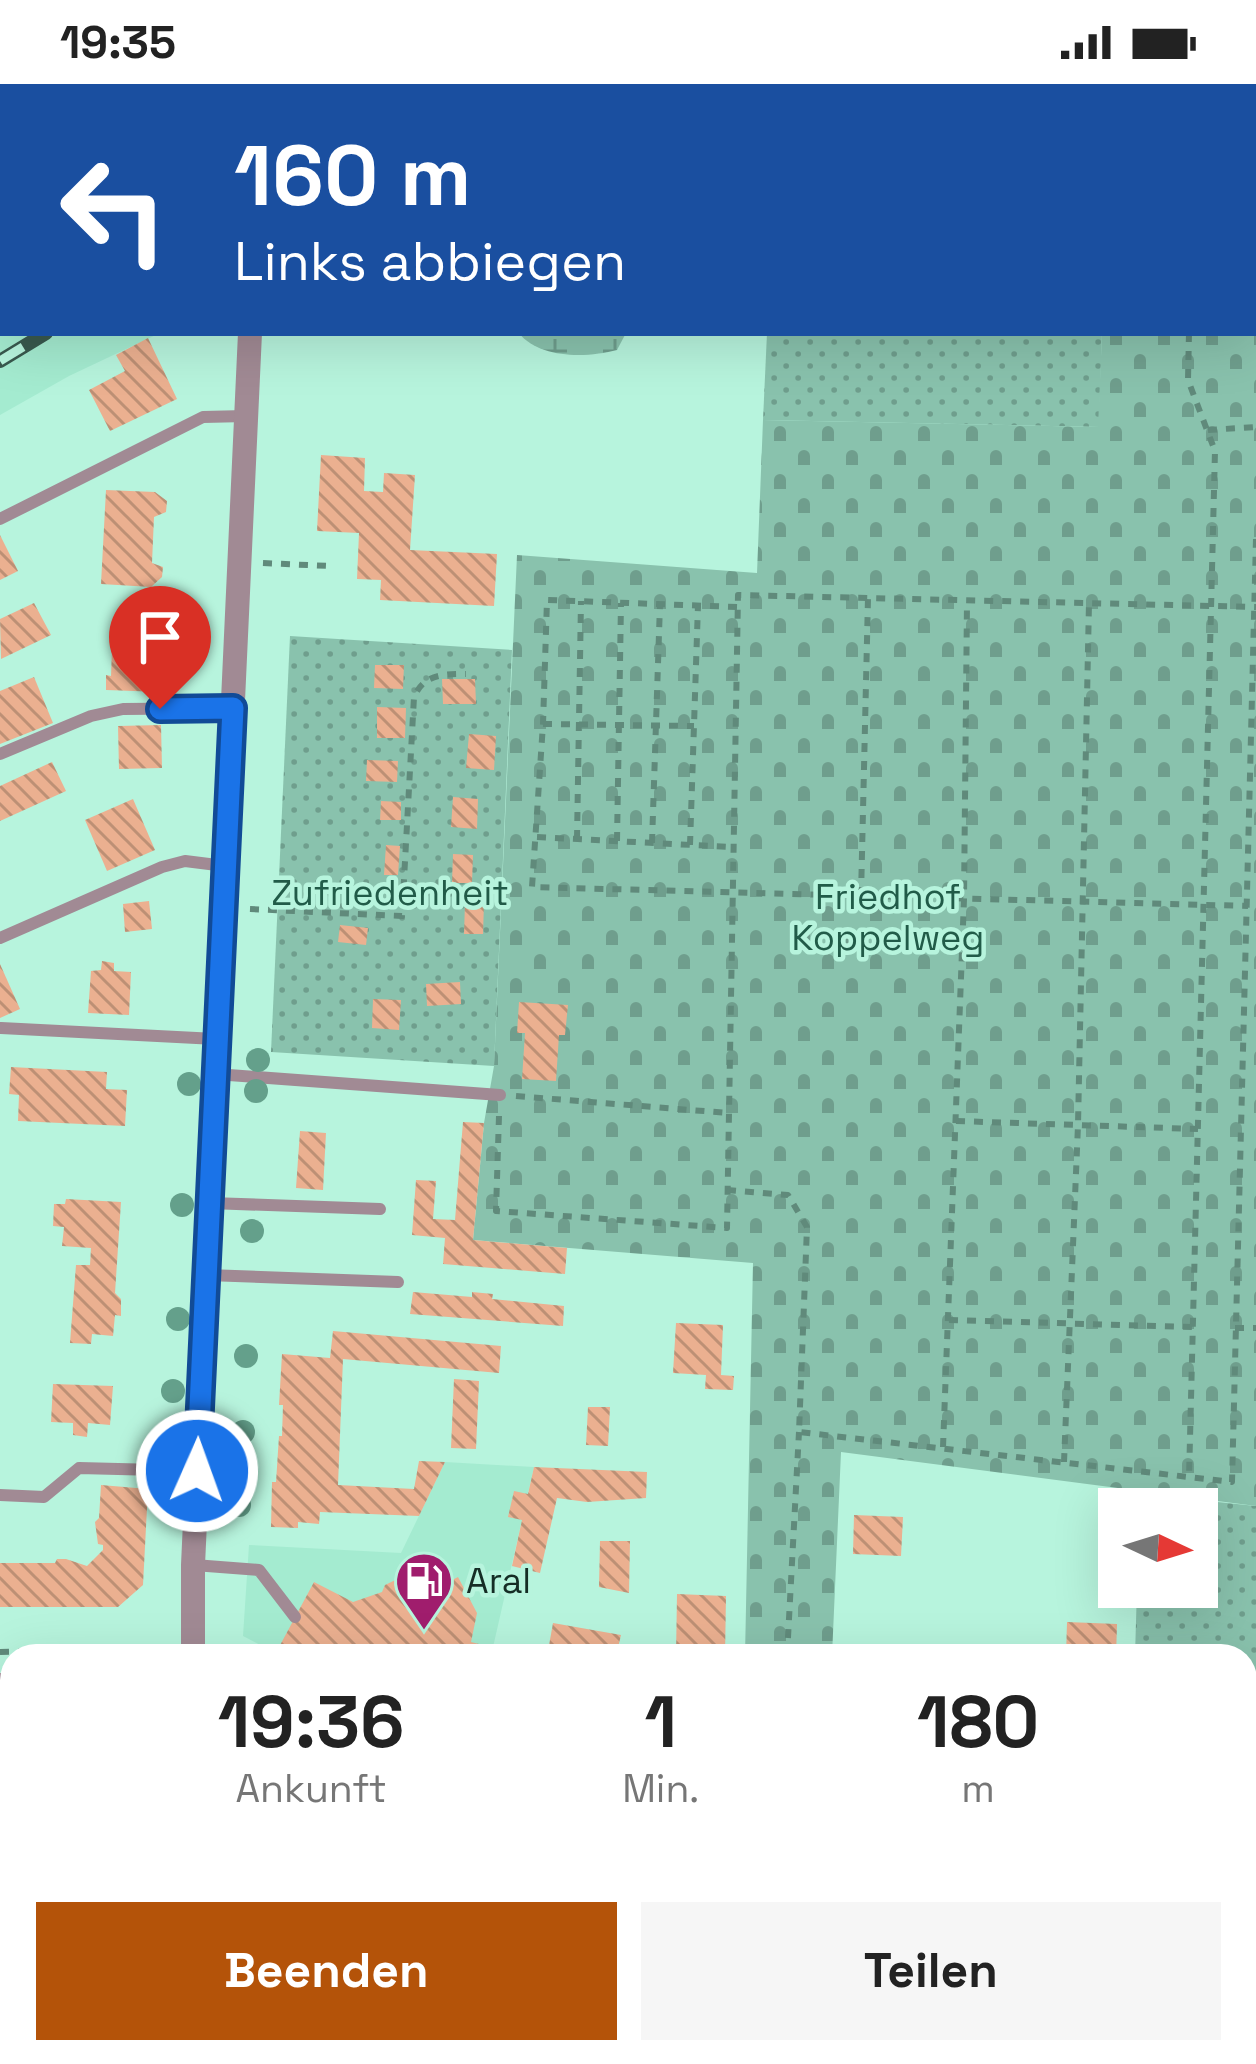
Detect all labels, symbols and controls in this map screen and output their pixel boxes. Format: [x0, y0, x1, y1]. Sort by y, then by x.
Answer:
text: 19:35 [60, 14, 176, 71]
text: 160 m [234, 122, 471, 230]
icon: left [36, 132, 192, 288]
text: Links abbiegen [234, 227, 626, 296]
pin [109, 586, 211, 709]
icon: arrive [127, 604, 193, 670]
park label: Zufriedenheit [271, 870, 509, 916]
park label: Friedhof Koppelweg [792, 874, 984, 961]
position arrow [134, 1408, 260, 1534]
north arrow [1098, 1488, 1218, 1608]
map controls [1098, 1488, 1218, 1608]
fuel station icon: Aral [393, 1550, 455, 1632]
place label: Aral [466, 1558, 531, 1604]
text: 19:36 [218, 1676, 404, 1768]
text: 1 [644, 1676, 677, 1768]
text: 180 [917, 1676, 1039, 1768]
text: Ankunft [235, 1764, 387, 1813]
text: Min. [622, 1764, 699, 1813]
text: m [961, 1764, 995, 1813]
button: Beenden [36, 1902, 617, 2040]
button: Teilen [641, 1902, 1221, 2040]

